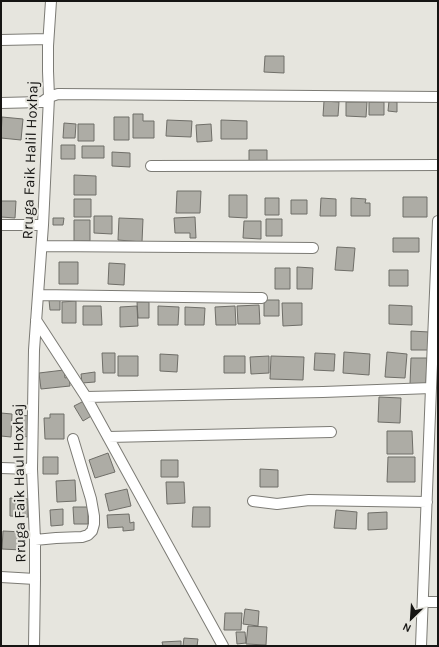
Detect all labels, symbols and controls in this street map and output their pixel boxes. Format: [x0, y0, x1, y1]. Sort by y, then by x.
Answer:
street label: Rruga Faik Halil Hoxhaj [18, 80, 42, 240]
street label: Rruga Faik Haul Hoxhaj [9, 403, 29, 563]
north arrow [391, 599, 431, 639]
text: N [401, 620, 413, 635]

